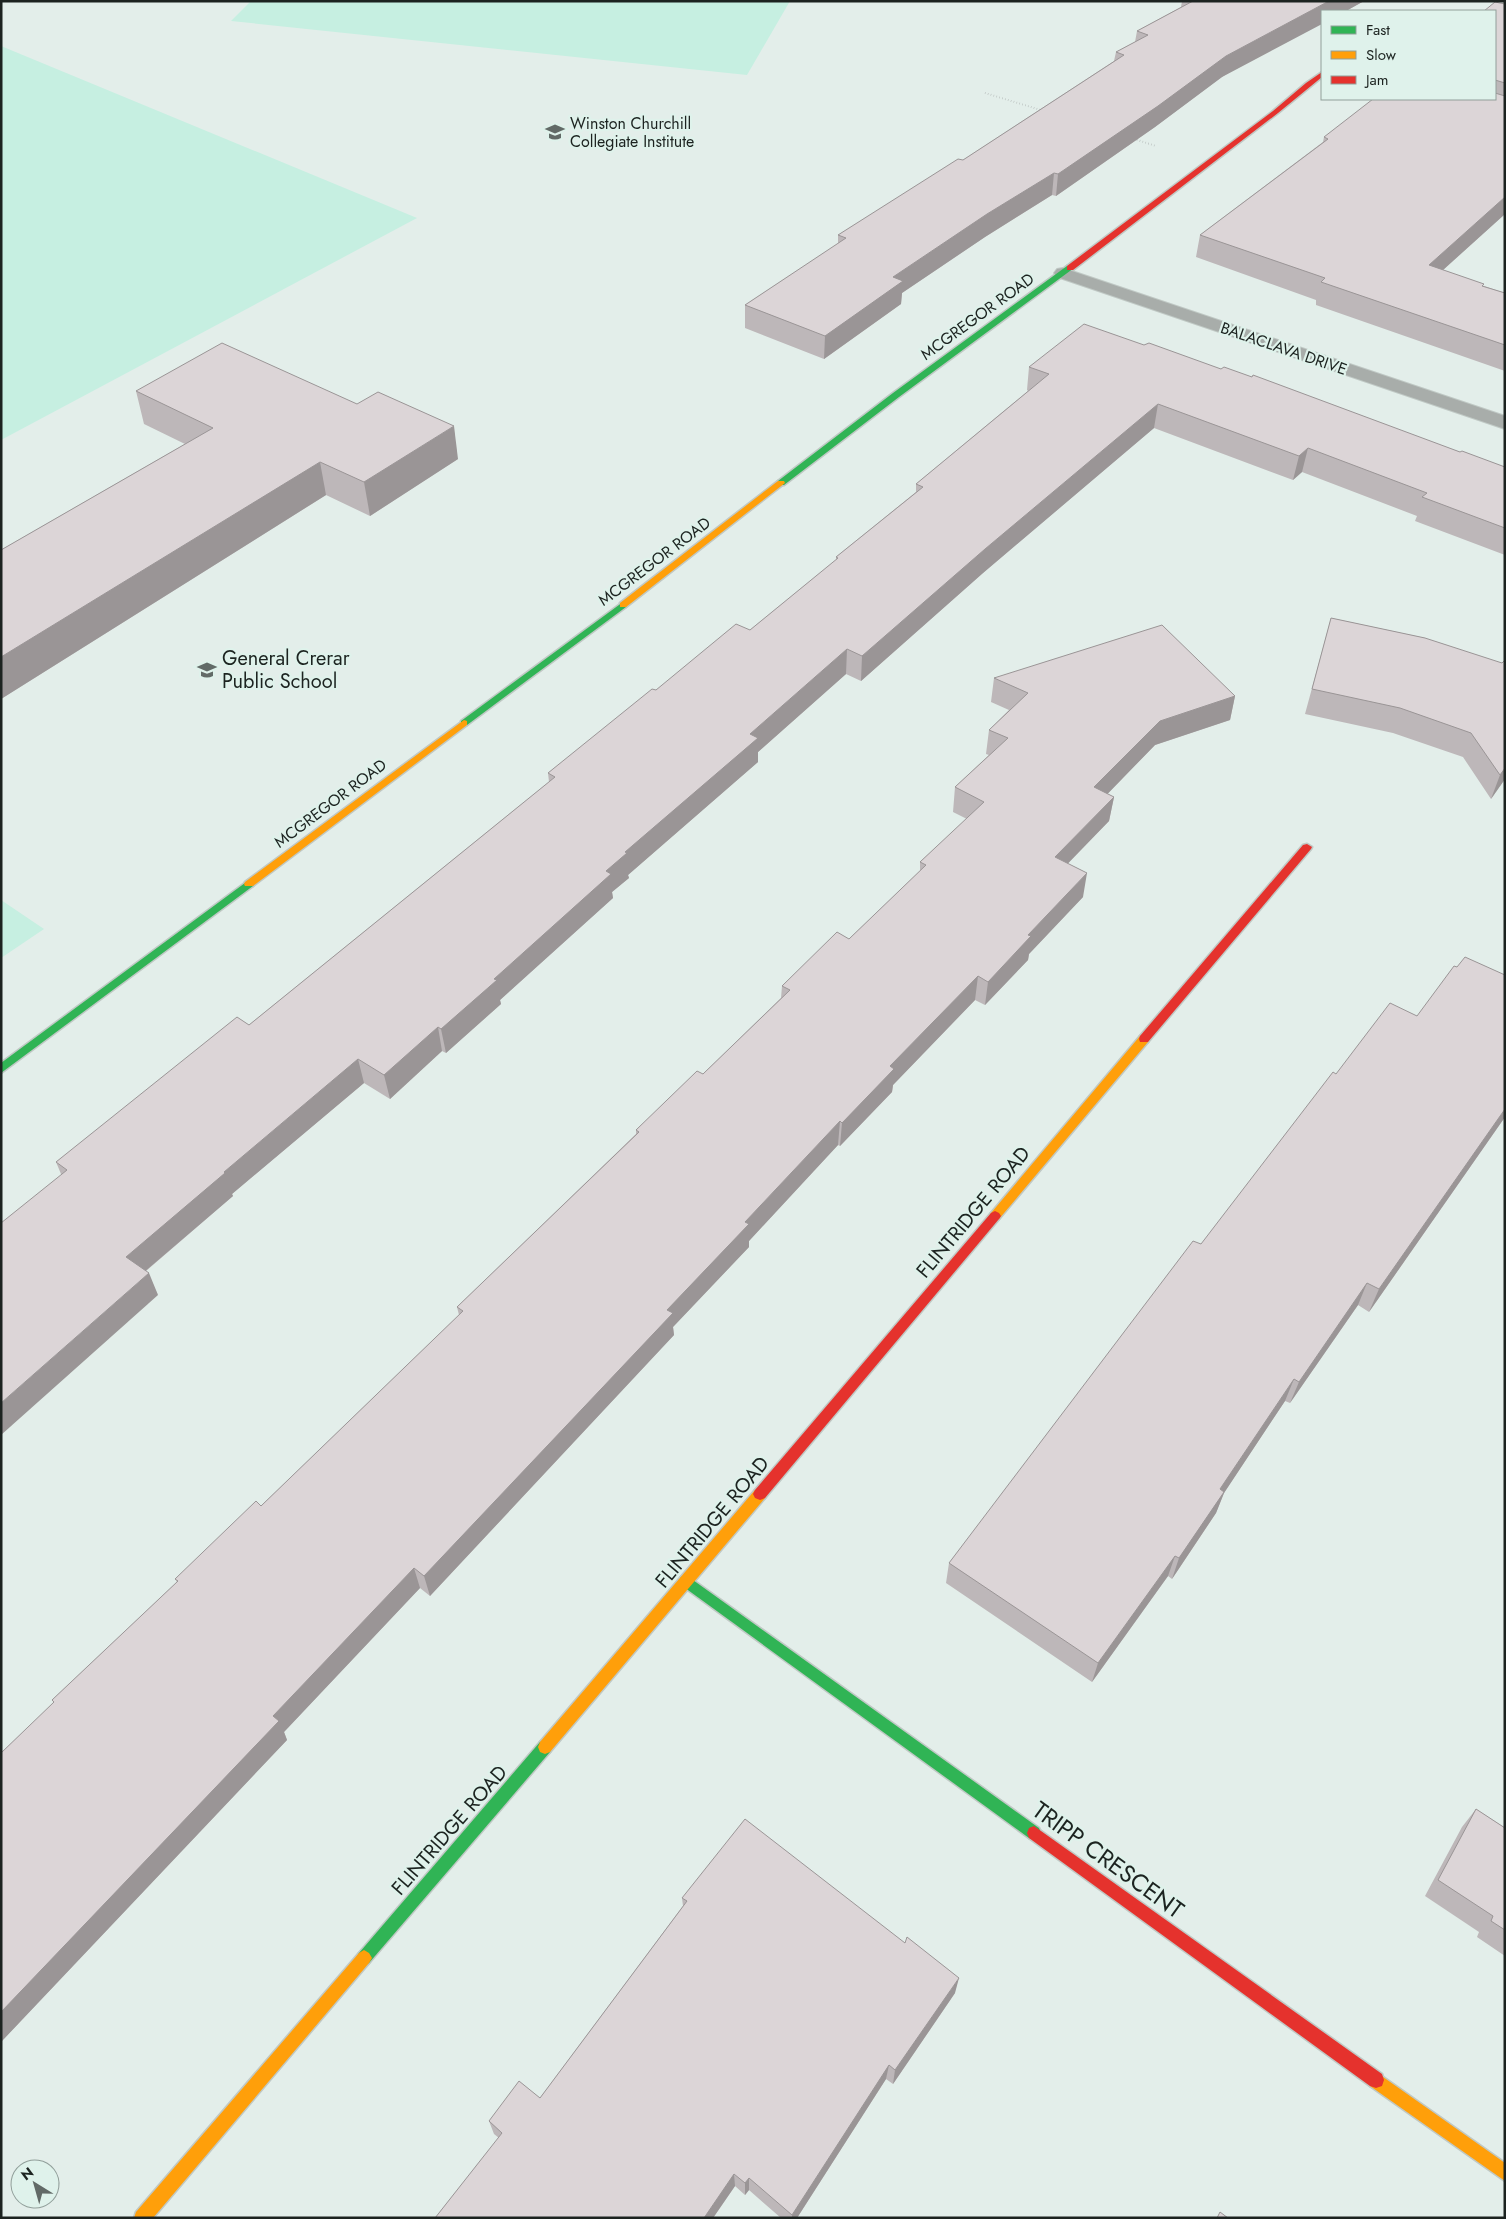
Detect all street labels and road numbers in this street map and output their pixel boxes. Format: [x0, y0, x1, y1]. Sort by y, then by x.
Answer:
street label: MCGREGOR ROAD [916, 267, 1039, 366]
street label: BALACLAVA DRIVE [1218, 316, 1350, 381]
street label: MCGREGOR ROAD [593, 511, 715, 611]
street label: MCGREGOR ROAD [269, 753, 391, 853]
street label: FLINTRIDGE ROAD [910, 1140, 1037, 1284]
street label: FLINTRIDGE ROAD [649, 1450, 776, 1594]
street label: FLINTRIDGE ROAD [385, 1759, 514, 1902]
street label: TRIPP CRESCENT [1025, 1793, 1191, 1927]

